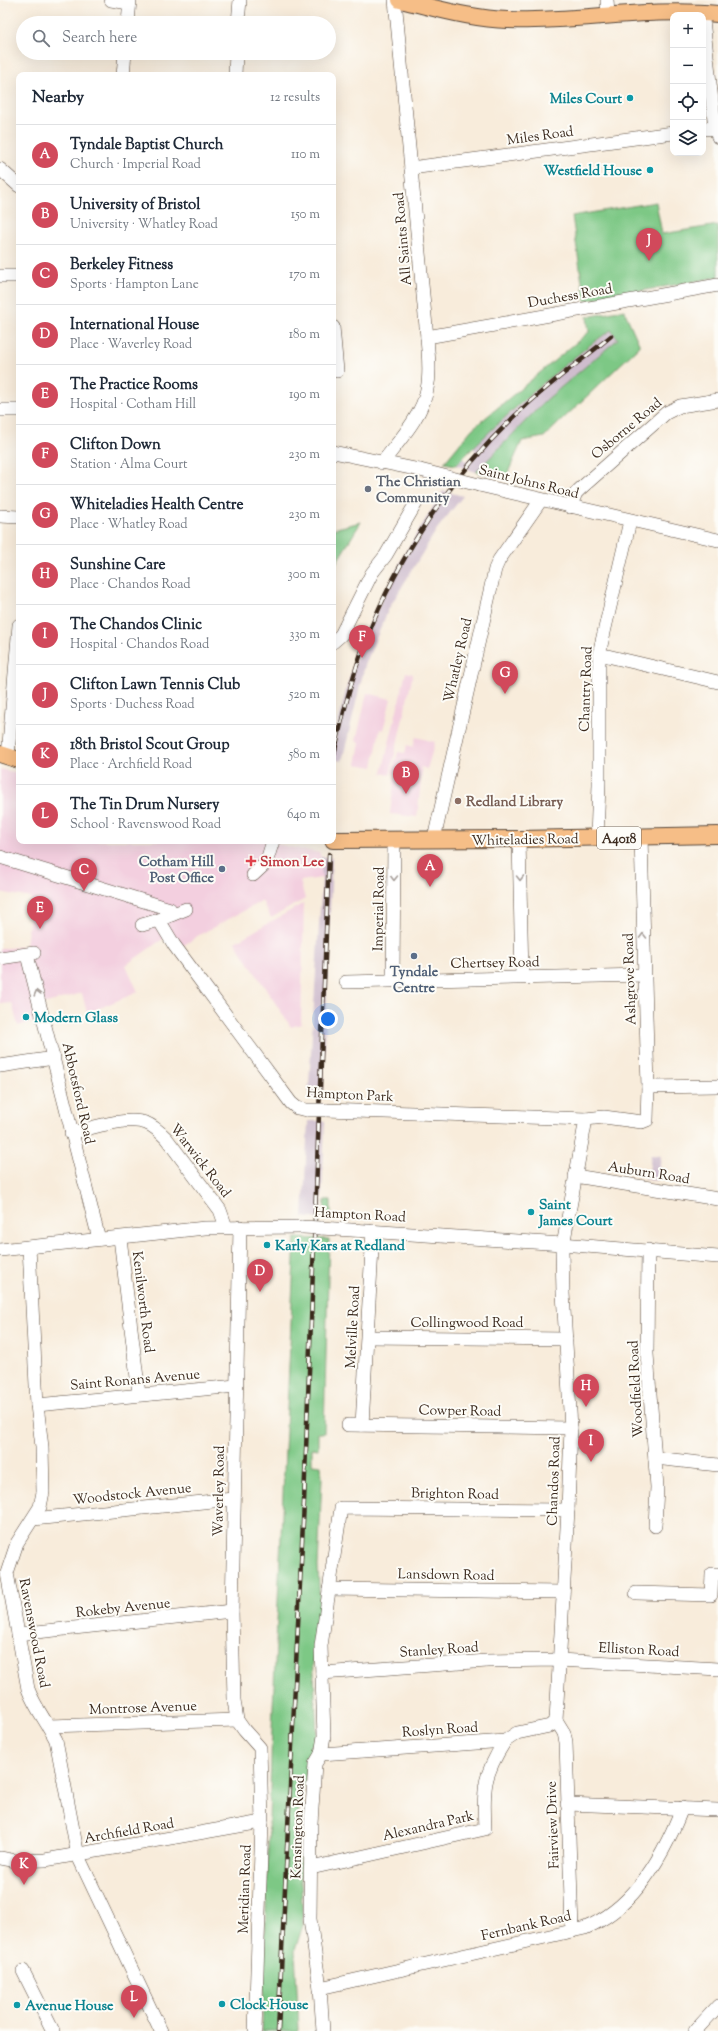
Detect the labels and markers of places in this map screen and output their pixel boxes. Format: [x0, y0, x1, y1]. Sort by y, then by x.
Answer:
place label: Miles Court [550, 90, 622, 110]
marker: Miles Court [625, 93, 635, 103]
place label: Westfield House [543, 162, 642, 182]
marker: Westfield House [645, 165, 655, 175]
pin: J [636, 228, 662, 261]
place label: The Christian Community [376, 473, 462, 509]
marker: The Christian Community [363, 484, 373, 494]
pin: F [349, 625, 375, 658]
pin: G [492, 661, 518, 694]
pin: B [393, 761, 419, 794]
place label: Redland Library [466, 793, 563, 813]
marker: Redland Library [453, 796, 463, 806]
place label: Cotham Hill Post Office [139, 853, 214, 889]
place label: Simon Lee [260, 853, 325, 873]
pin: A [417, 854, 443, 887]
marker: Simon Lee [245, 855, 257, 867]
pin: C [71, 858, 97, 891]
marker: Cotham Hill Post Office [217, 864, 227, 874]
pin: E [27, 896, 53, 929]
marker: Tyndale Centre [409, 951, 419, 961]
place label: Tyndale Centre [390, 963, 439, 999]
place label: Modern Glass [34, 1009, 118, 1029]
marker: Modern Glass [21, 1012, 31, 1022]
place label: Saint James Court [538, 1196, 613, 1232]
marker: Saint James Court [526, 1207, 536, 1217]
place label: Karly Kars at Redland [275, 1237, 405, 1257]
marker: Karly Kars at Redland [262, 1240, 272, 1250]
pin: D [247, 1259, 273, 1292]
pin: H [573, 1374, 599, 1407]
pin: I [578, 1429, 604, 1462]
pin: K [11, 1852, 37, 1885]
pin: L [121, 1985, 147, 2018]
place label: Clock House [230, 1996, 309, 2016]
place label: Avenue House [25, 1997, 114, 2017]
marker: Clock House [217, 1999, 227, 2009]
marker: Avenue House [12, 2000, 22, 2010]

